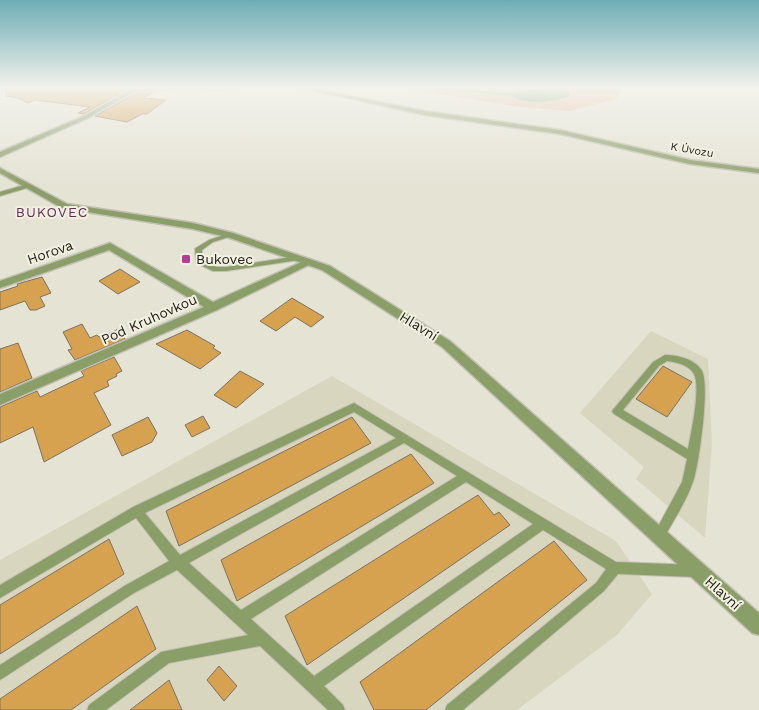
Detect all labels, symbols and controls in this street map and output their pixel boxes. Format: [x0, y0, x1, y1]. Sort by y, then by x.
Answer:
street label: K Úvozu [669, 139, 715, 160]
district label: BUKOVEC [16, 204, 88, 220]
street label: Horova [25, 237, 75, 267]
place label: Bukovec [196, 251, 253, 267]
marker: Bukovec [180, 253, 192, 265]
street label: Pod Kruhovkou [99, 291, 199, 347]
street label: Hlavní [397, 308, 441, 344]
street label: Hlavní [702, 573, 744, 613]

